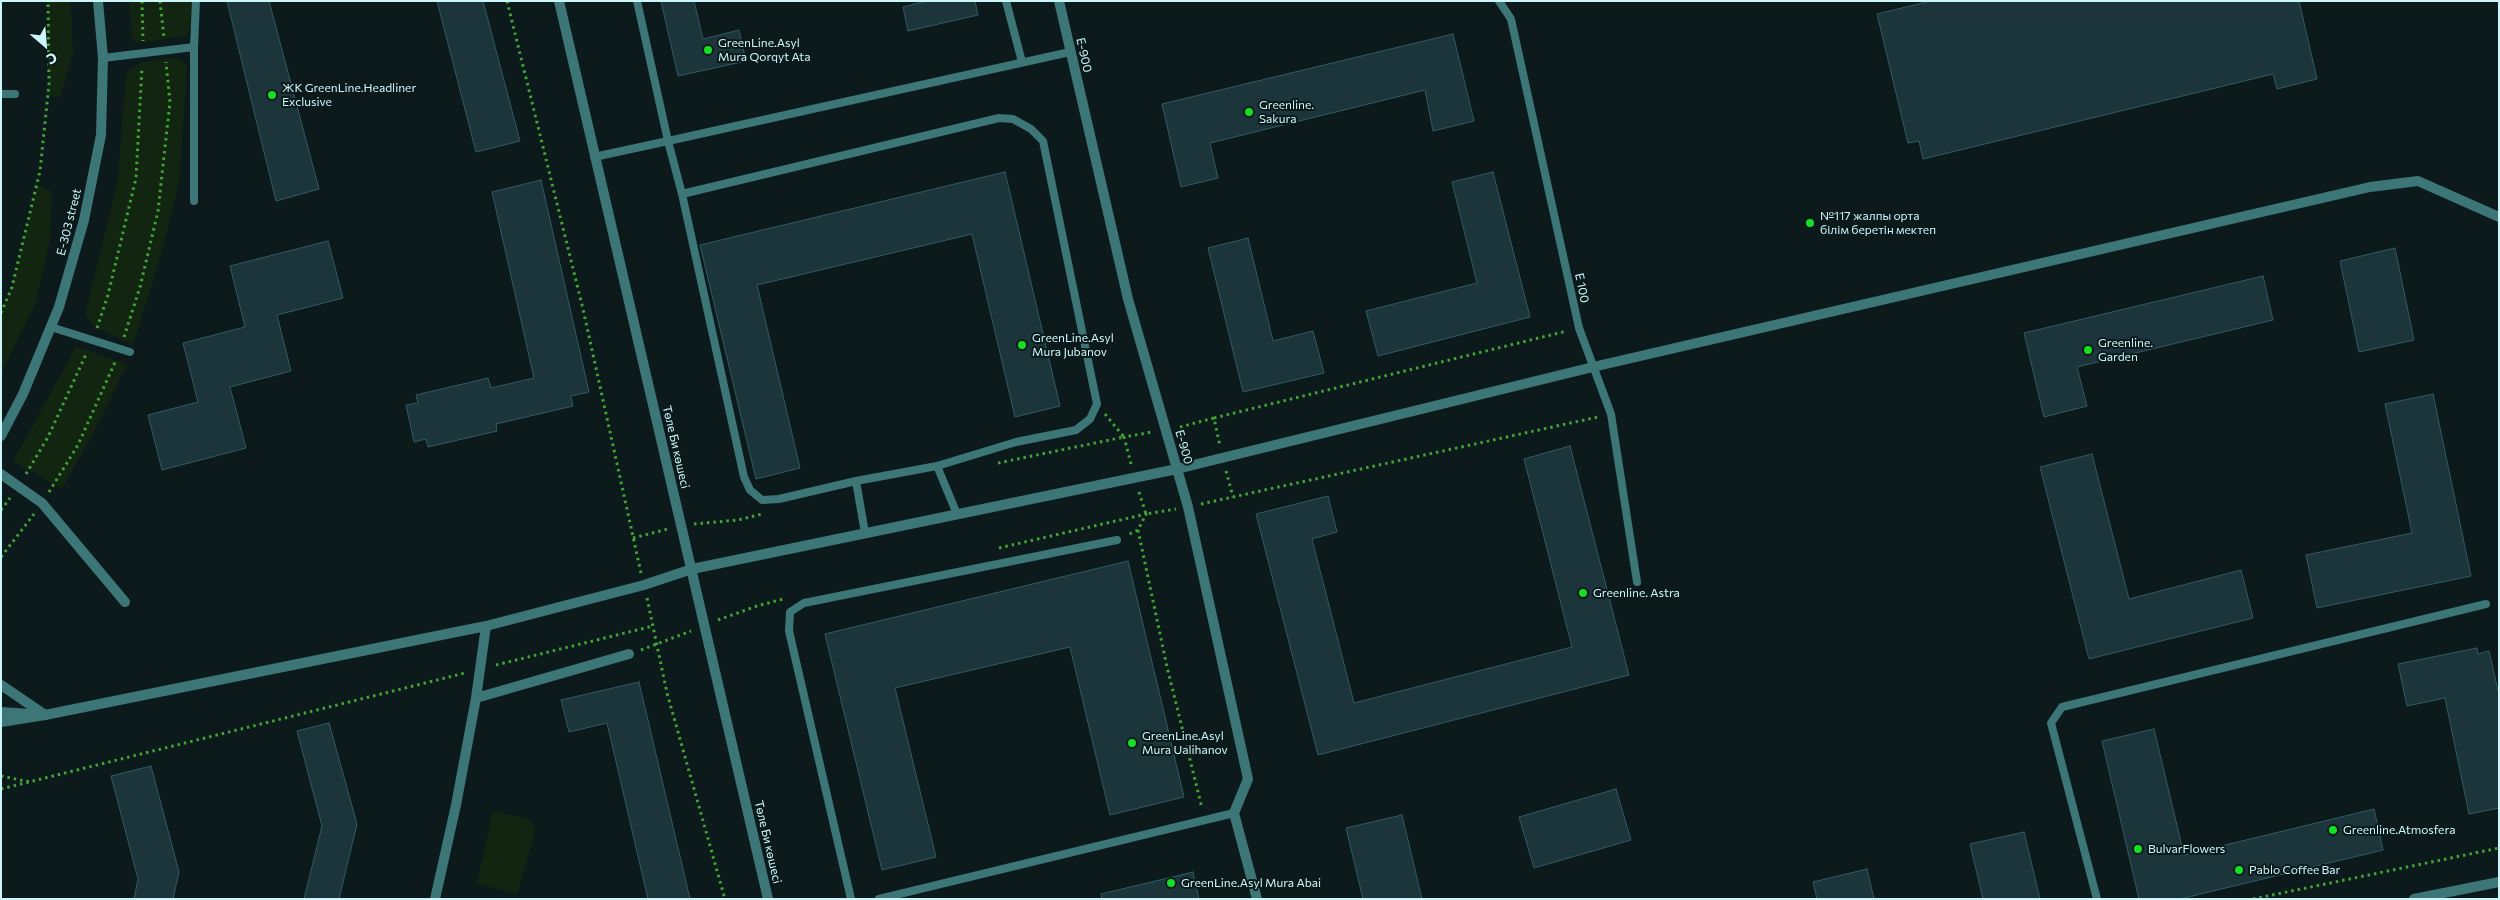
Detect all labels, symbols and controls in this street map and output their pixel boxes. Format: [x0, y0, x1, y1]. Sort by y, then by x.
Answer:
north arrow [20, 20, 70, 70]
place label: GreenLine.Asyl Mura Qorqyt Ata [718, 36, 810, 64]
street label: E-900 [1073, 36, 1095, 74]
marker: GreenLine.Asyl Mura Qorqyt Ata [702, 44, 714, 56]
text: С [44, 49, 60, 69]
place label: ЖК GreenLine.Headliner Exclusive [282, 81, 416, 109]
marker: ЖК GreenLine.Headliner Exclusive [266, 89, 278, 101]
place label: Greenline. Sakura [1259, 98, 1314, 126]
marker: Greenline. Sakura [1243, 106, 1255, 118]
street label: E-303 street [54, 187, 84, 257]
place label: №117 жалпы орта білім беретін мектеп [1820, 209, 1936, 237]
marker: №117 жалпы орта білім беретін мектеп [1804, 217, 1816, 229]
street label: E 100 [1572, 272, 1592, 304]
place label: GreenLine.Asyl Mura Jubanov [1032, 331, 1114, 359]
place label: Greenline. Garden [2098, 336, 2153, 364]
marker: GreenLine.Asyl Mura Jubanov [1016, 339, 1028, 351]
marker: Greenline. Garden [2082, 344, 2094, 356]
street label: Төле Би көшесі [659, 404, 693, 490]
street label: E-900 [1172, 428, 1196, 466]
place label: Greenline. Astra [1593, 586, 1680, 600]
marker: Greenline. Astra [1577, 587, 1589, 599]
place label: GreenLine.Asyl Mura Ualihanov [1142, 729, 1228, 757]
marker: GreenLine.Asyl Mura Ualihanov [1126, 737, 1138, 749]
street label: Төле Би көшесі [751, 799, 785, 885]
place label: Greenline.Atmosfera [2343, 823, 2455, 837]
marker: Greenline.Atmosfera [2327, 824, 2339, 836]
place label: BulvarFlowers [2148, 842, 2225, 856]
marker: BulvarFlowers [2132, 843, 2144, 855]
place label: Pablo Coffee Bar [2249, 863, 2340, 877]
marker: Pablo Coffee Bar [2233, 864, 2245, 876]
place label: GreenLine.Asyl Mura Abai [1181, 876, 1321, 890]
marker: GreenLine.Asyl Mura Abai [1165, 877, 1177, 889]

